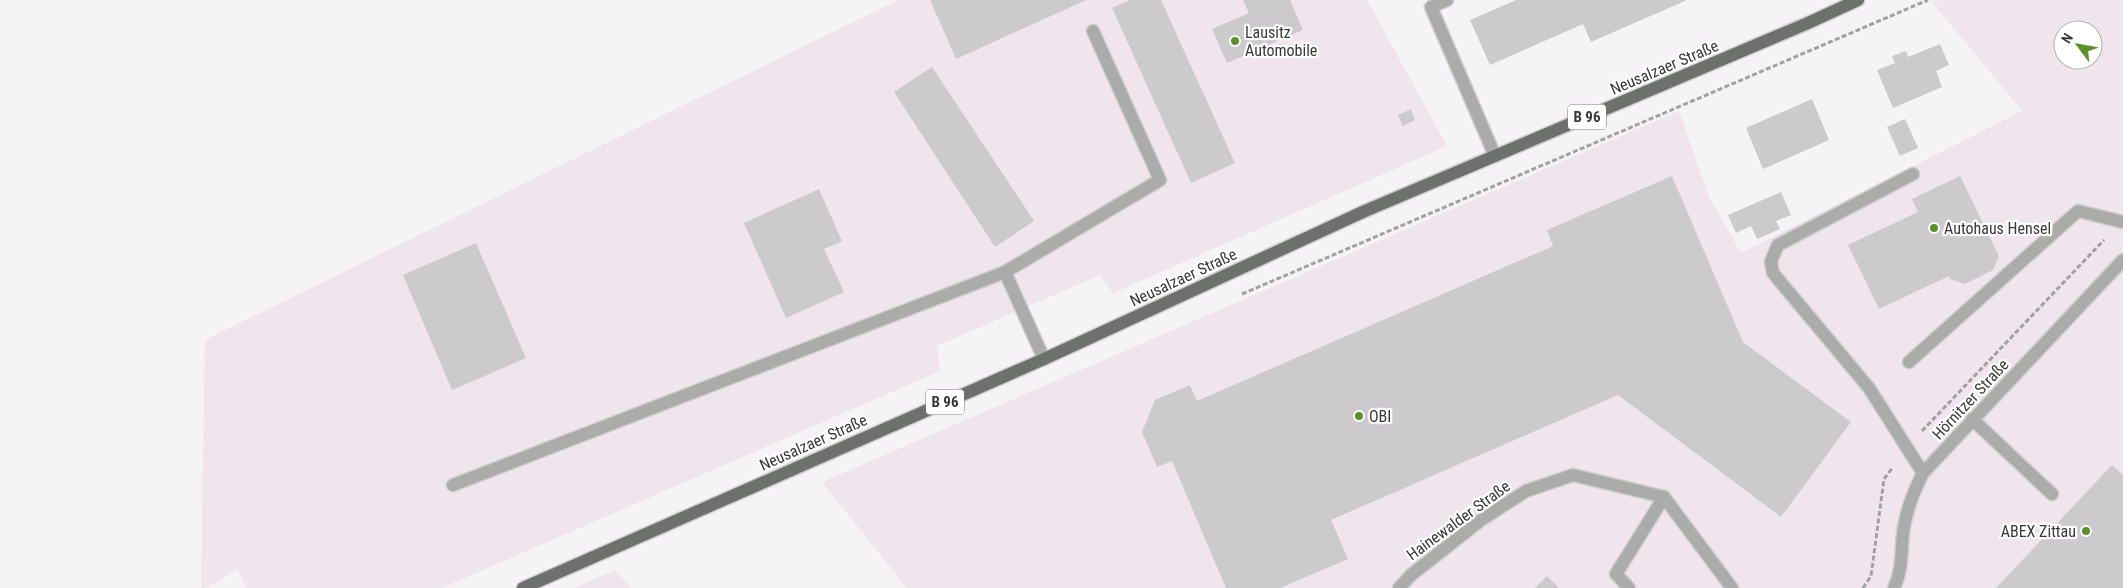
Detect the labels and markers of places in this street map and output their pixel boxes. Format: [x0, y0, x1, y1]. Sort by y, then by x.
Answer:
place label: Lausitz Automobile [1245, 23, 1317, 60]
marker: Lausitz Automobile [1229, 35, 1241, 47]
place label: Autohaus Hensel [1944, 219, 2051, 238]
marker: Autohaus Hensel [1928, 222, 1940, 234]
place label: OBI [1369, 407, 1391, 426]
marker: OBI [1353, 410, 1365, 422]
place label: ABEX Zittau [2001, 522, 2076, 541]
marker: ABEX Zittau [2080, 525, 2092, 537]

